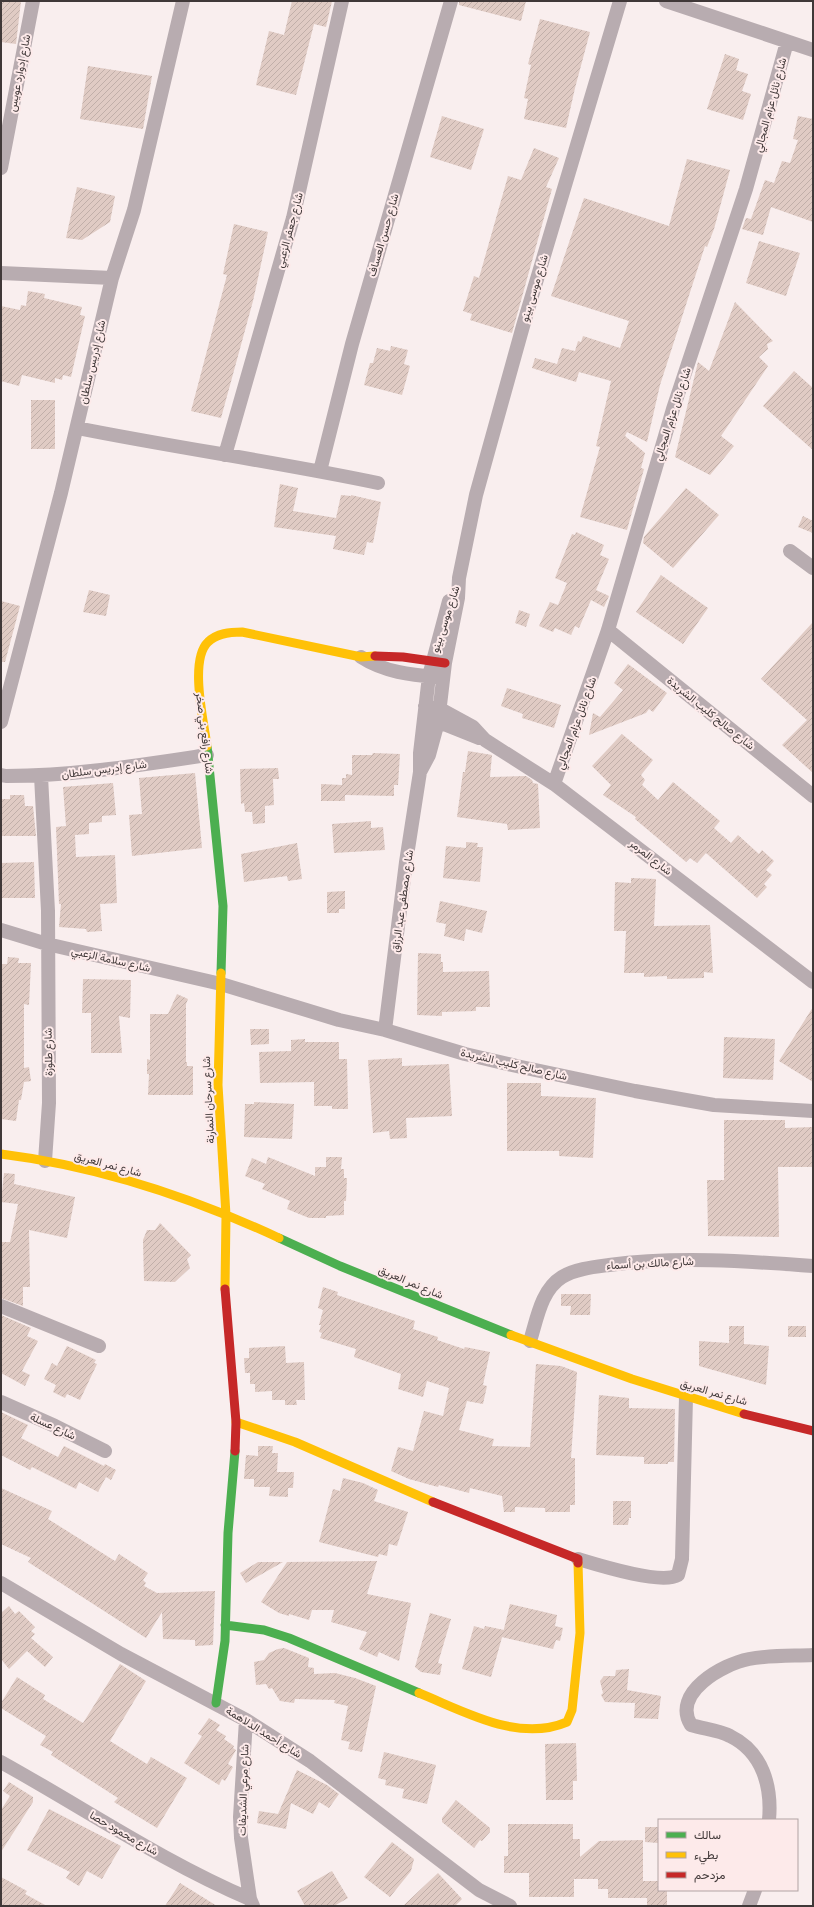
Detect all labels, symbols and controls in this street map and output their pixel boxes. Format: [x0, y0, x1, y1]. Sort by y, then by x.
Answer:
street label: شارع إدوارد عويس [6, 33, 34, 113]
street label: شارع نائل عزام المجالي [752, 56, 792, 155]
street label: شارع جعفر الزعبي [273, 191, 309, 270]
street label: شارع حسن العساف [365, 192, 403, 278]
street label: شارع موسى بينو [518, 253, 552, 324]
street label: شارع إدريس سلطان [77, 319, 110, 406]
street label: شارع نائل عزام المجالي [651, 365, 697, 463]
street label: شارع موسى بينو [429, 584, 463, 655]
street label: شارع صالح كليب الشريدة [664, 674, 757, 754]
street label: شارع نائل عزام المجالي [554, 675, 602, 772]
street label: شارع رافع بني صخر [190, 691, 216, 775]
street label: شارع إدريس سلطان [61, 758, 148, 782]
street label: شارع المرمر [626, 836, 675, 879]
street label: شارع مصطفى عبد الرزاق [389, 849, 417, 953]
street label: شارع سلامة الزعبي [69, 944, 152, 978]
street label: شارع طلوزة [42, 1027, 56, 1076]
street label: شارع صالح كليب الشريدة [459, 1046, 569, 1084]
street label: شارع سرحان النمارنة [200, 1056, 218, 1144]
street label: شارع نمر العريق [73, 1149, 143, 1181]
street label: شارع مالك بن أسماء [606, 1255, 695, 1273]
street label: شارع نمر العريق [376, 1263, 445, 1303]
street label: شارع نمر العريق [679, 1377, 749, 1409]
street label: شارع عسلة [27, 1410, 78, 1444]
street label: شارع أحمد الدلاهمة [223, 1704, 304, 1762]
street label: شارع مرعي الشديفات [235, 1744, 255, 1836]
street label: شارع محمود حصا [87, 1809, 160, 1859]
legend [658, 1819, 798, 1891]
text: سالك [694, 1828, 721, 1842]
text: بطيء [694, 1848, 718, 1865]
text: مزدحم [694, 1868, 725, 1883]

